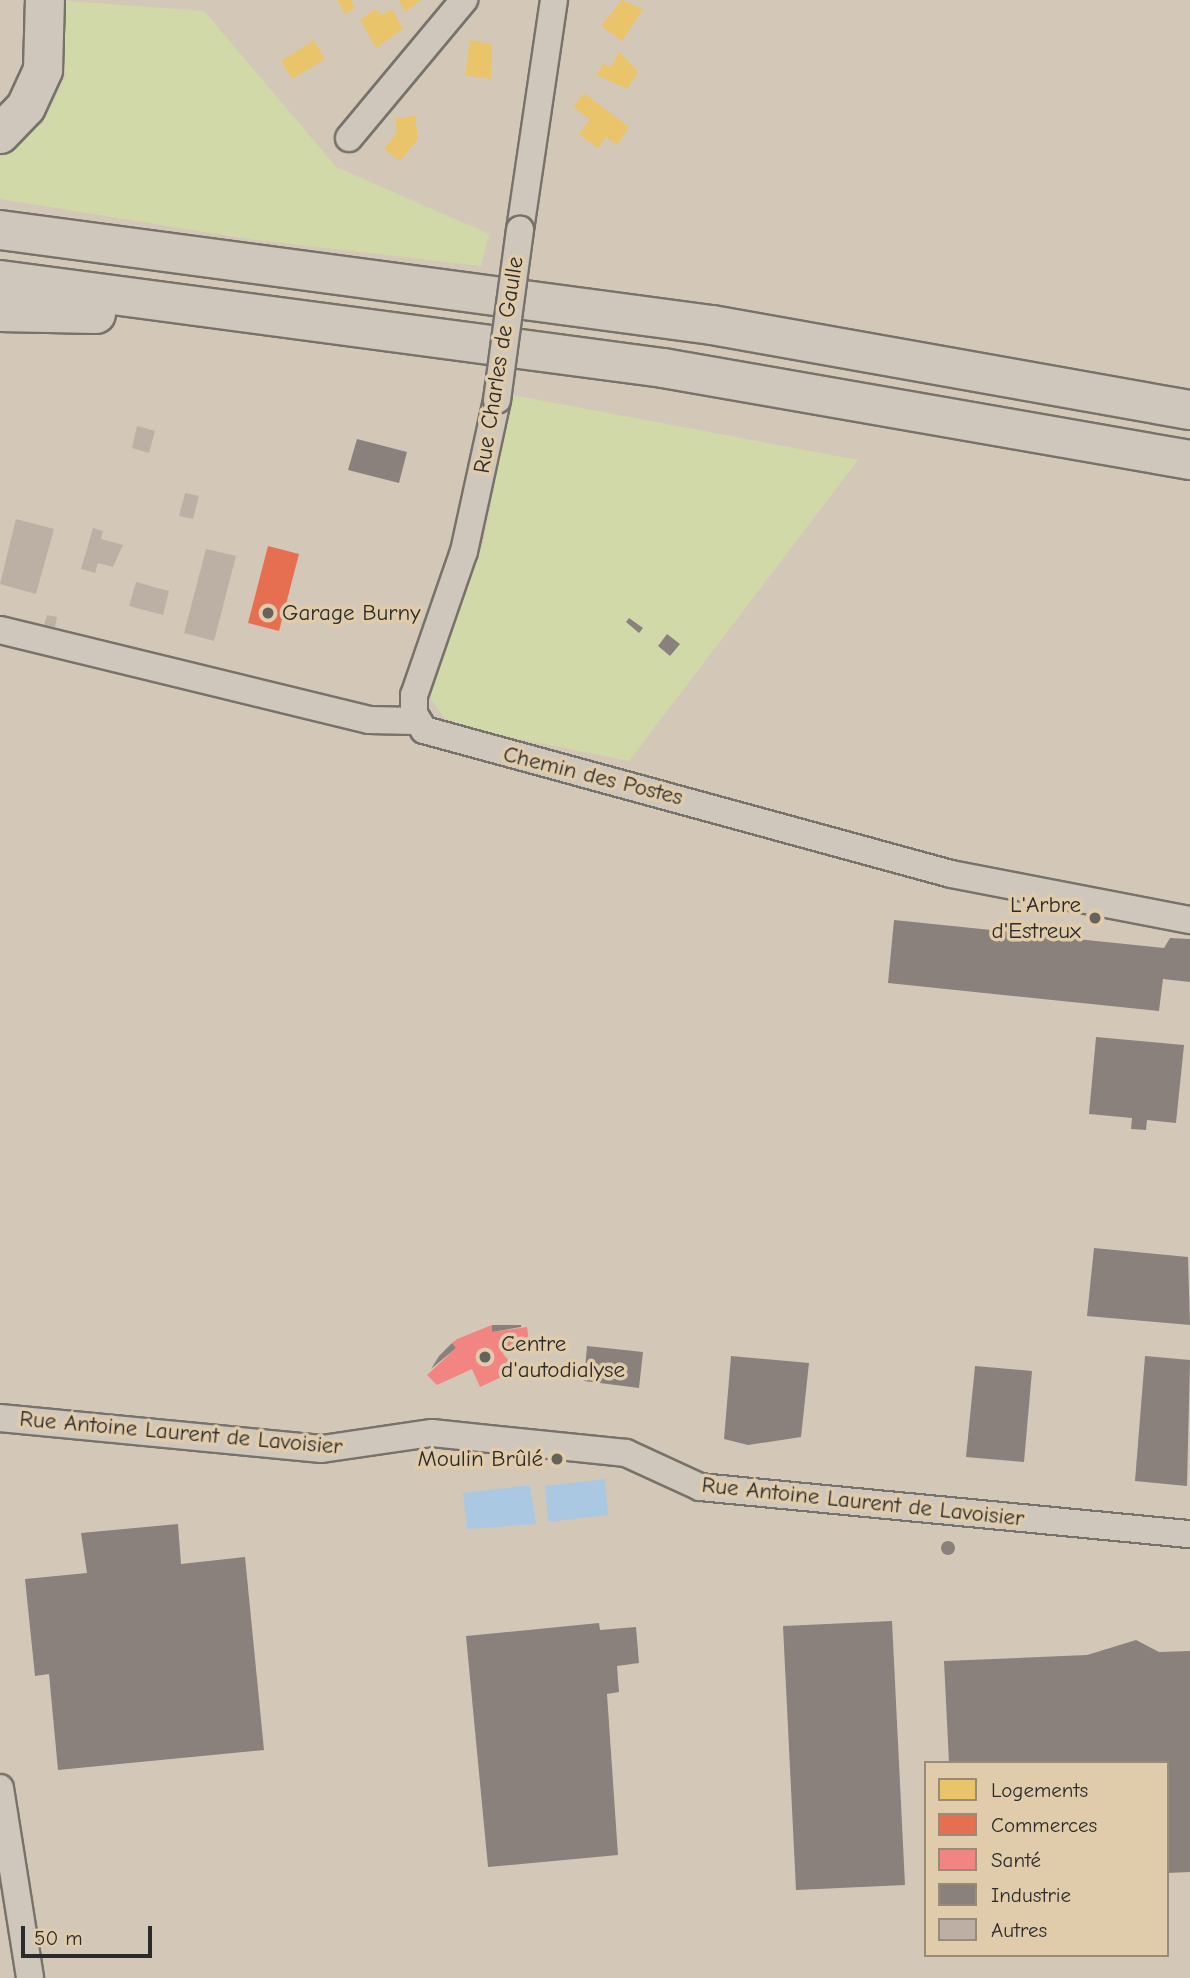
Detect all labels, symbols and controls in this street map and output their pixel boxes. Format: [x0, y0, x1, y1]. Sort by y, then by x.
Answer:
street label: Rue Charles de Gaulle [468, 255, 530, 475]
place label: Garage Burny [282, 599, 420, 627]
marker: Garage Burny [260, 605, 276, 621]
street label: Chemin des Postes [500, 740, 686, 812]
place label: L'Arbre d'Estreux [991, 891, 1081, 945]
marker: L'Arbre d'Estreux [1087, 910, 1103, 926]
place label: Centre d'autodialyse [501, 1330, 625, 1384]
marker: Centre d'autodialyse [475, 1347, 495, 1367]
street label: Rue Antoine Laurent de Lavoisier [18, 1405, 344, 1461]
place label: Moulin Brûlé [417, 1445, 543, 1473]
marker: Moulin Brûlé [549, 1451, 565, 1467]
street label: Rue Antoine Laurent de Lavoisier [700, 1471, 1026, 1533]
legend [924, 1761, 1169, 1957]
text: Logements [991, 1778, 1088, 1802]
text: Commerces [991, 1813, 1097, 1837]
text: Santé [991, 1848, 1041, 1872]
text: Industrie [991, 1883, 1071, 1907]
scale bar [24, 1912, 156, 1956]
text: Autres [991, 1918, 1047, 1942]
text: 50 m [34, 1926, 83, 1950]

